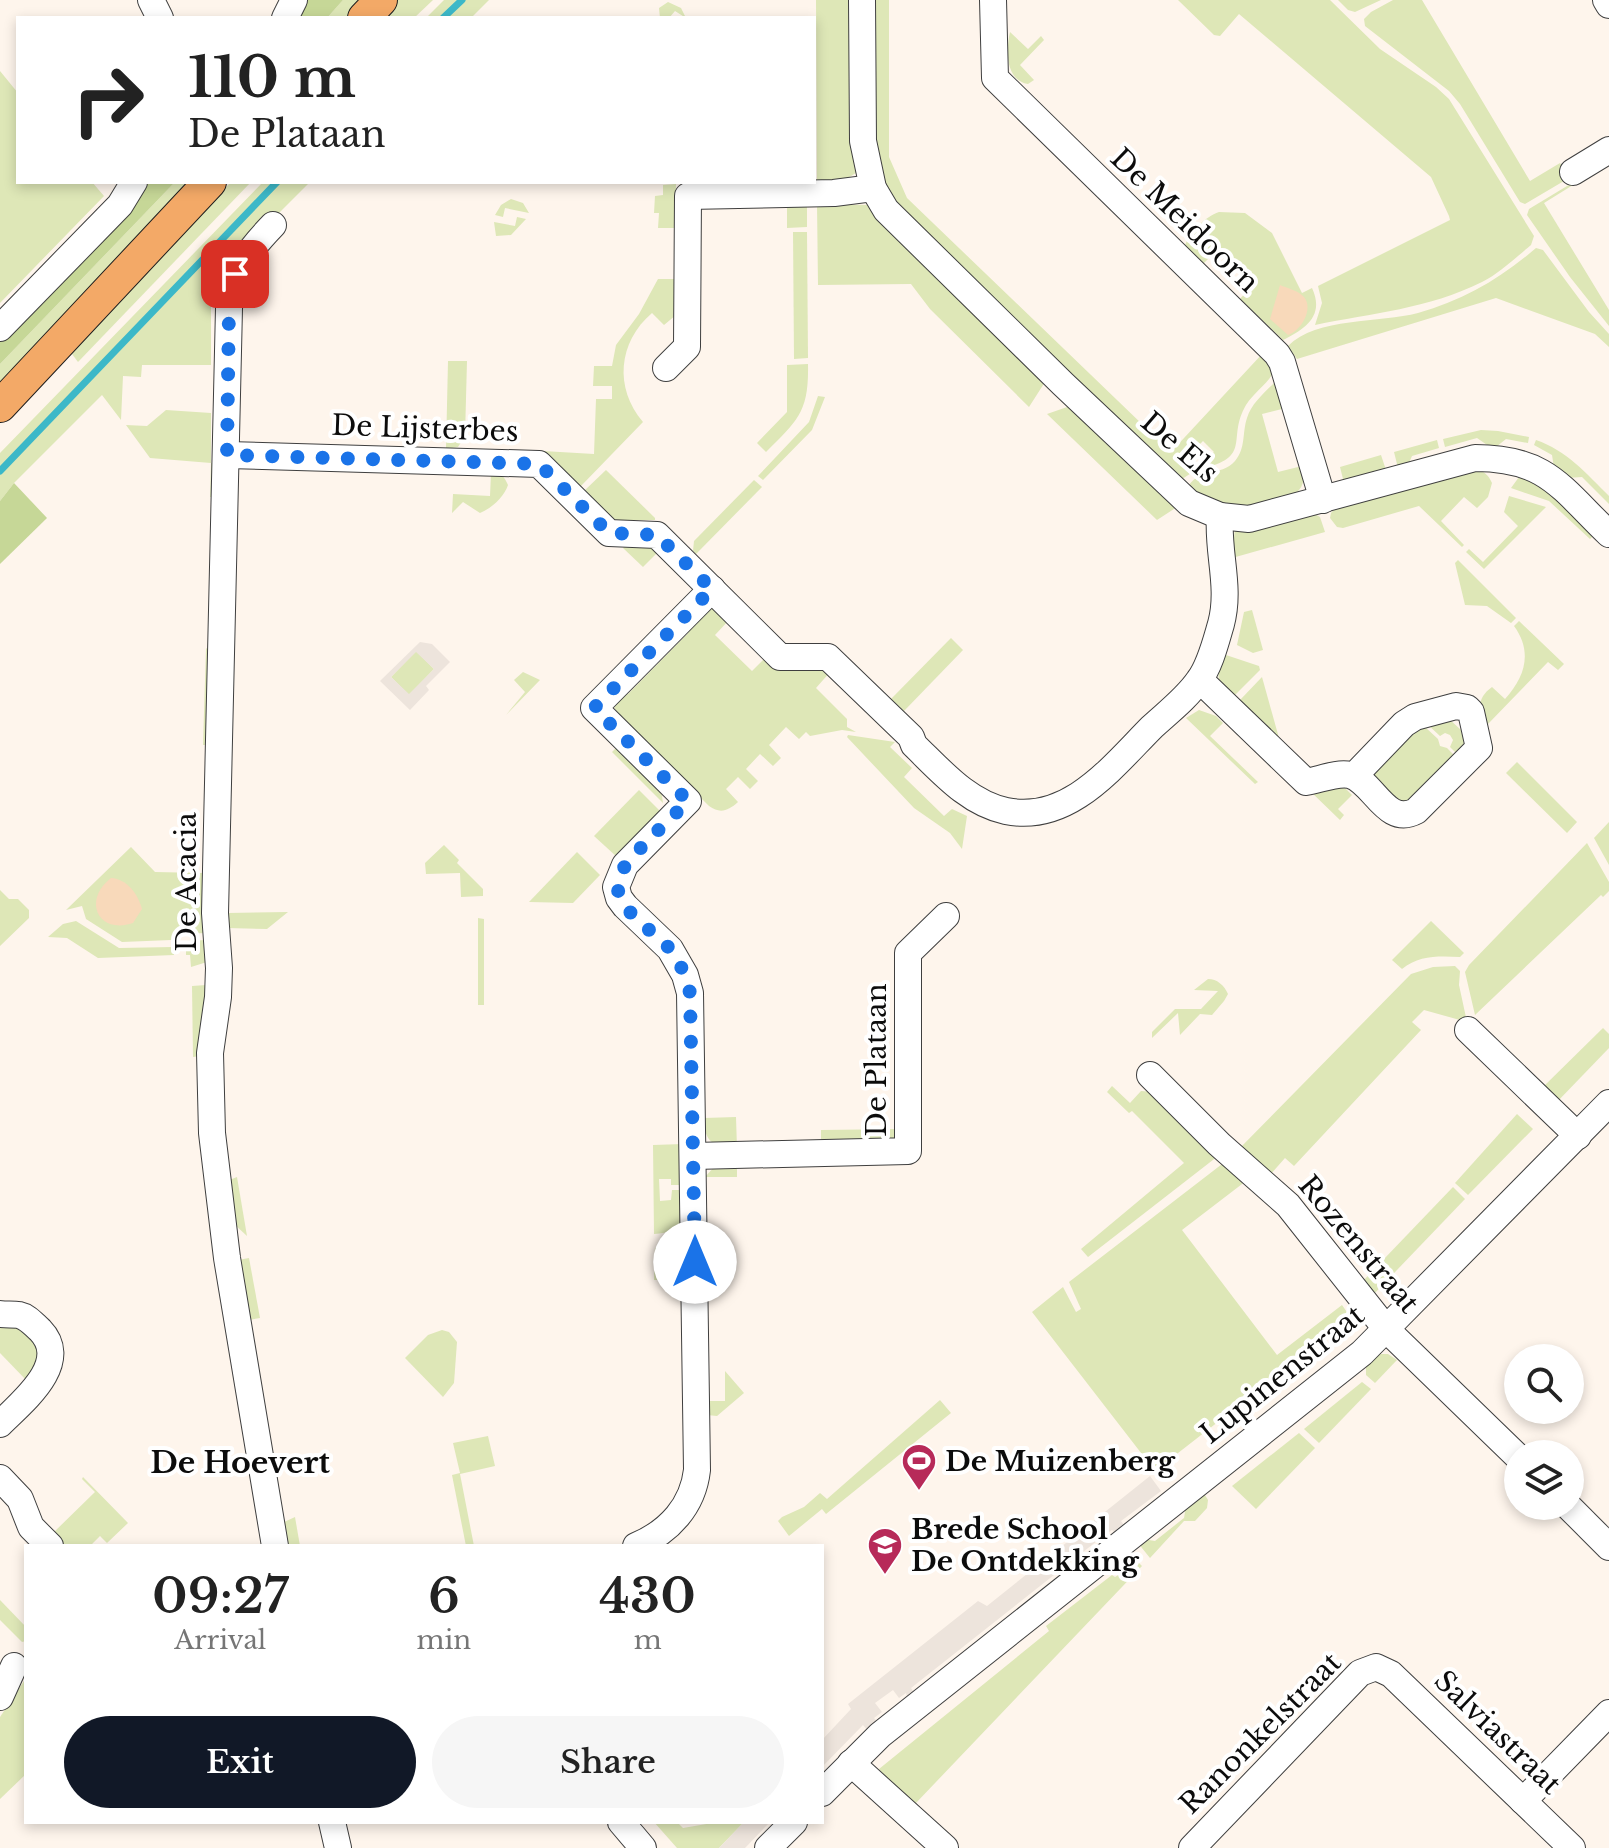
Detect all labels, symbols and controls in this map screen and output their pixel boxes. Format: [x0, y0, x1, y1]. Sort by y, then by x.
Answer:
text: 110 m [188, 43, 356, 112]
icon: right [56, 48, 160, 152]
text: De Plataan [188, 112, 385, 157]
street label: De Meidoorn [1103, 141, 1266, 300]
pin [201, 240, 269, 308]
icon: arrive [213, 252, 257, 296]
street label: De Els [1134, 404, 1225, 490]
street label: De Lijsterbes [331, 408, 519, 449]
street label: De Acacia [169, 812, 204, 952]
street label: De Plataan [859, 983, 894, 1137]
street label: Rozenstraat [1291, 1168, 1427, 1321]
position arrow [653, 1220, 737, 1304]
street label: Lupinenstraat [1193, 1297, 1372, 1451]
map controls [1504, 1344, 1584, 1520]
button: search [1504, 1344, 1584, 1424]
button: layers [1504, 1440, 1584, 1520]
sports icon: De Muizenberg [900, 1442, 938, 1492]
district label: De Hoevert [150, 1444, 330, 1481]
place label: De Muizenberg [945, 1444, 1176, 1479]
place label: Brede School De Ontdekking [911, 1512, 1139, 1579]
school or university icon: Brede School De Ontdekking [866, 1526, 904, 1576]
text: 09:27 [152, 1566, 289, 1626]
text: 6 [428, 1566, 460, 1626]
text: 430 [599, 1566, 696, 1626]
text: Arrival [174, 1624, 266, 1656]
text: min [417, 1624, 471, 1656]
text: m [634, 1624, 662, 1656]
street label: Ranonkelstraat [1172, 1645, 1349, 1821]
street label: Salviastraat [1427, 1663, 1569, 1802]
button: Exit [64, 1716, 416, 1808]
button: Share [432, 1716, 784, 1808]

